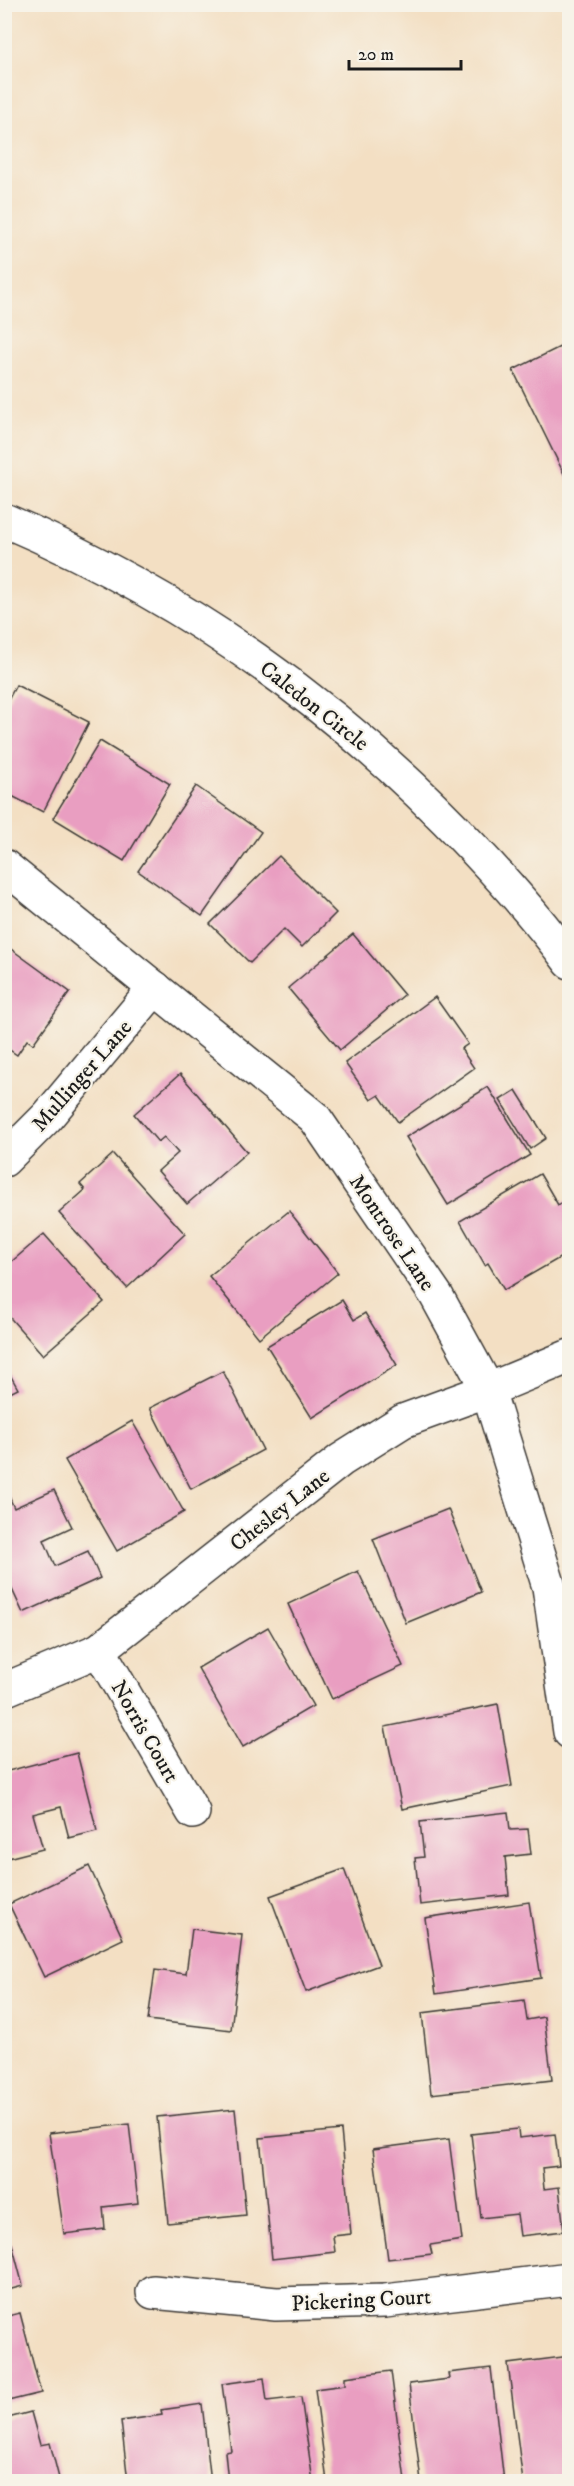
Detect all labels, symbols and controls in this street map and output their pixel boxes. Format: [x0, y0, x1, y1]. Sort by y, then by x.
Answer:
scale bar [349, 33, 462, 71]
text: 20 m [358, 44, 394, 66]
street label: Caledon Circle [254, 655, 374, 757]
street label: Mullinger Lane [26, 1015, 138, 1137]
street label: Montrose Lane [343, 1169, 441, 1296]
street label: Chesley Lane [225, 1463, 335, 1557]
street label: Norris Court [105, 1676, 185, 1788]
street label: Pickering Court [291, 2283, 432, 2318]

